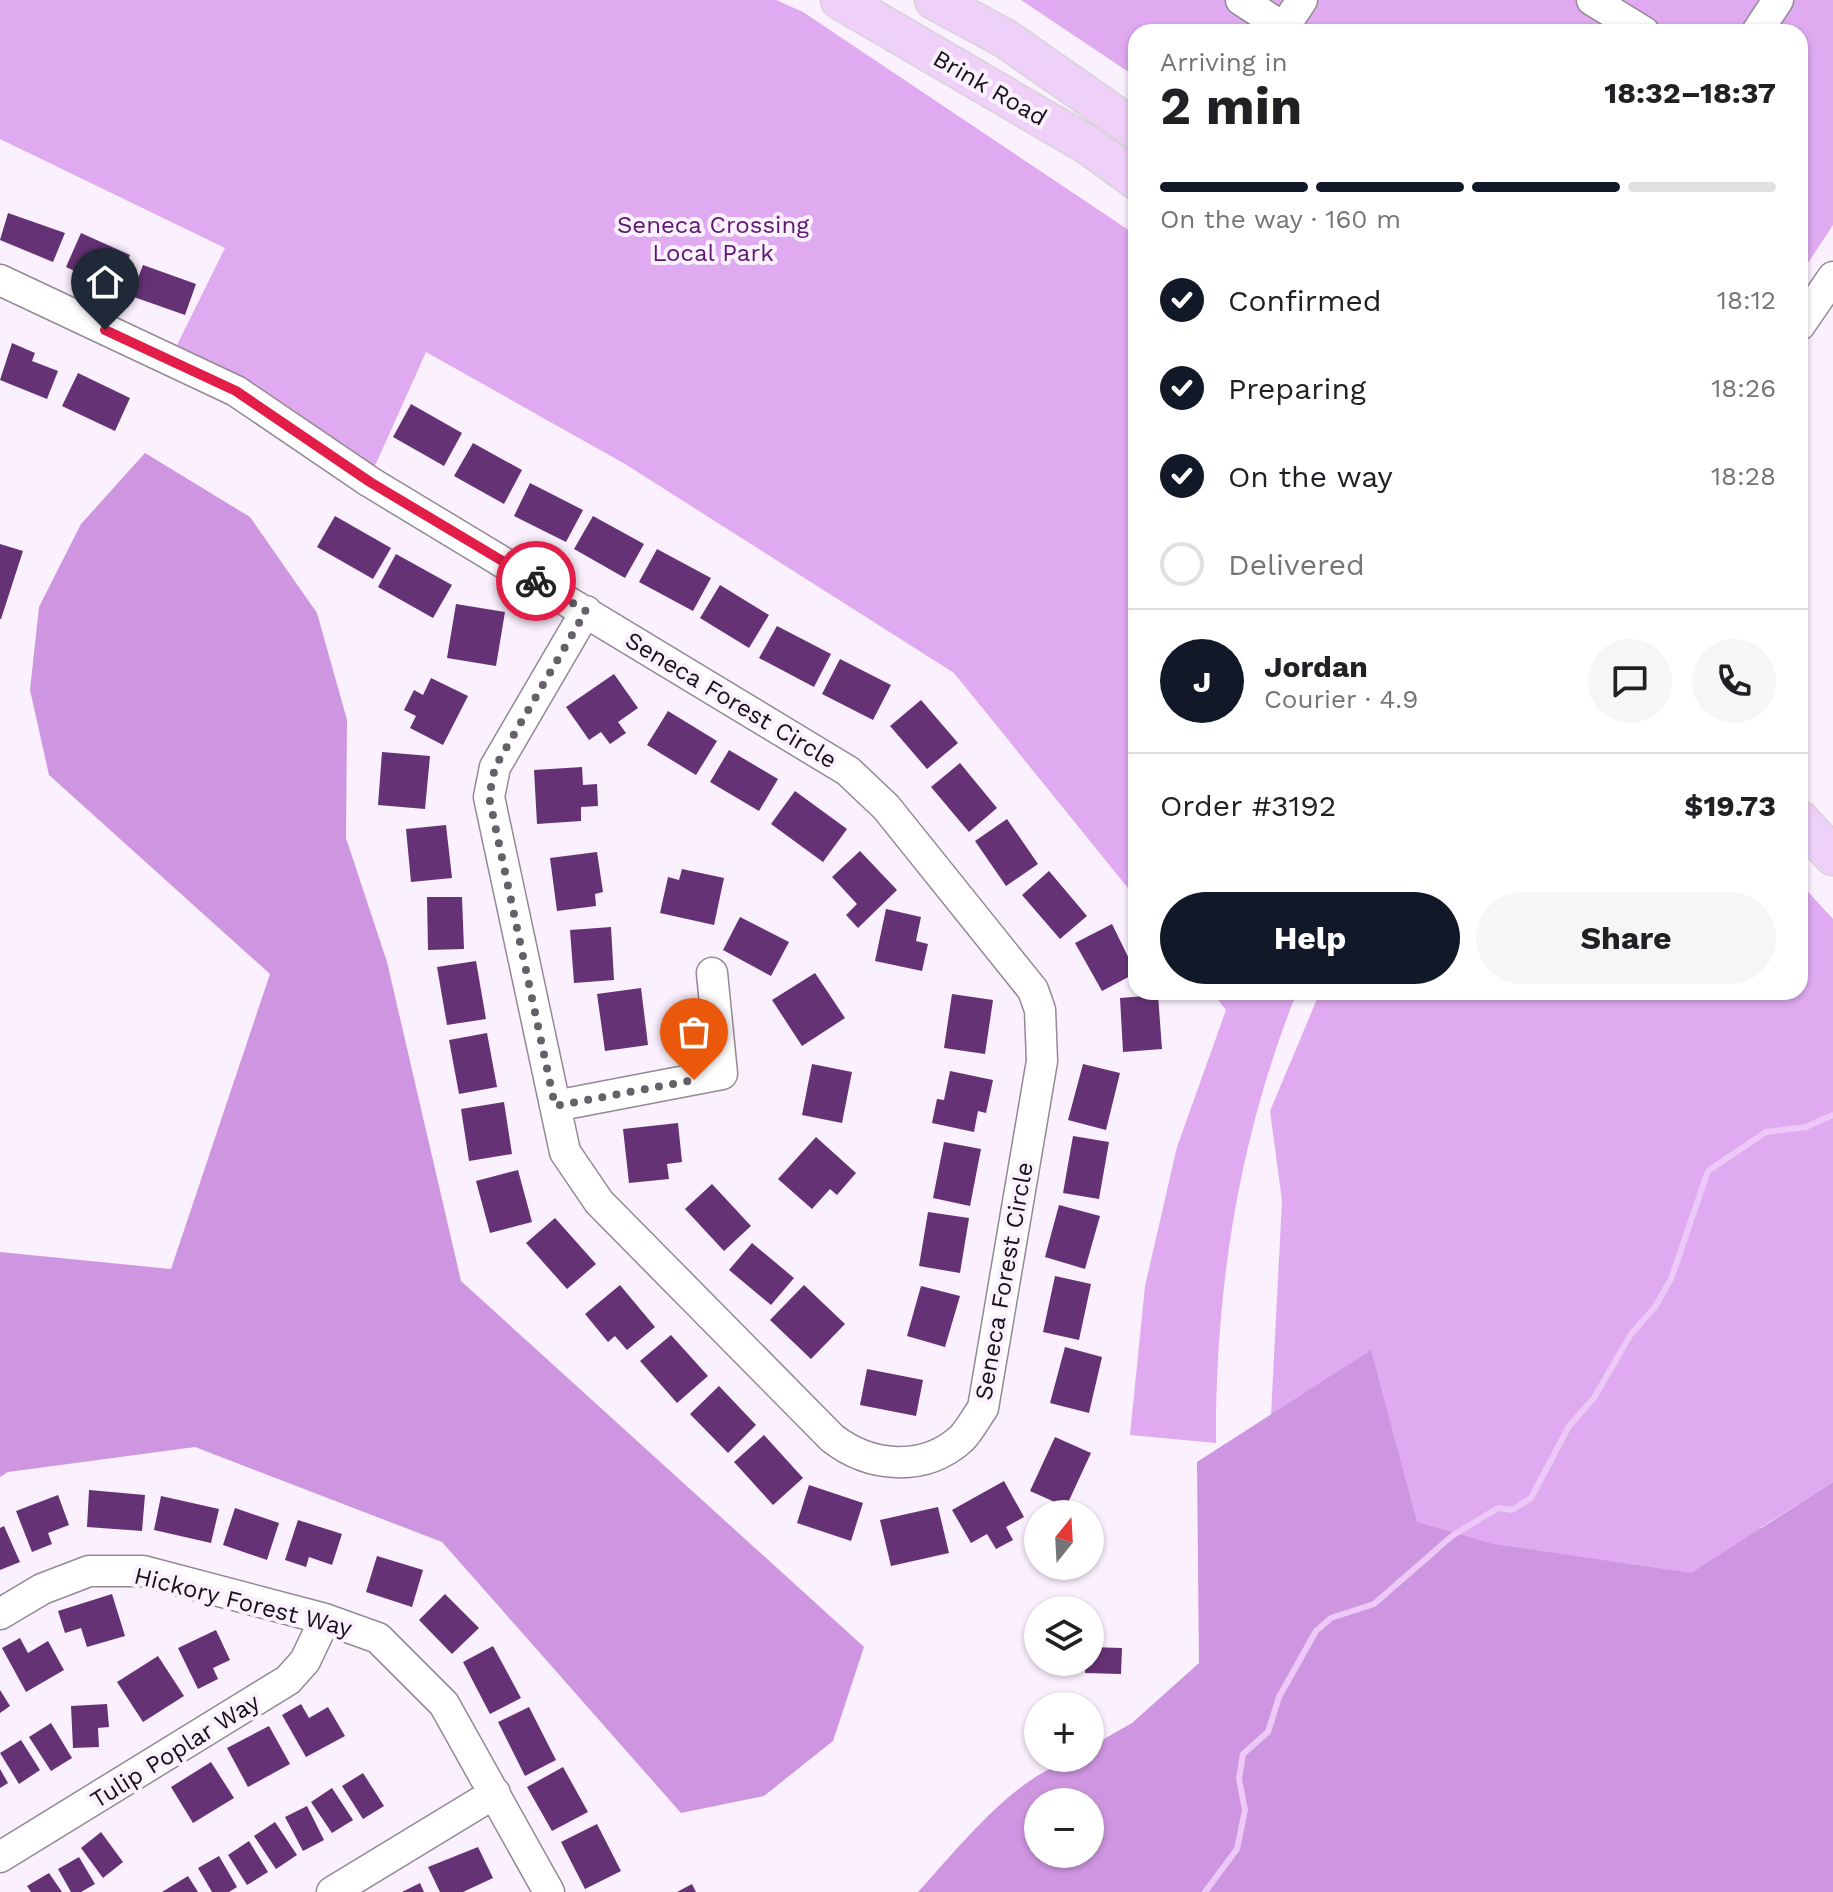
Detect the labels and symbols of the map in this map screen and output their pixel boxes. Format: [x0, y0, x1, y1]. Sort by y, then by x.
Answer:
street label: Brink Road [928, 44, 1052, 132]
park label: Seneca Crossing Local Park [617, 211, 809, 267]
pin [71, 248, 139, 330]
courier [496, 541, 576, 621]
street label: Seneca Forest Circle [620, 626, 842, 774]
pin [660, 998, 728, 1080]
street label: Seneca Forest Circle [969, 1160, 1039, 1402]
north arrow [1024, 1500, 1104, 1580]
street label: Hickory Forest Way [131, 1561, 355, 1643]
street label: Tulip Poplar Way [85, 1687, 265, 1814]

